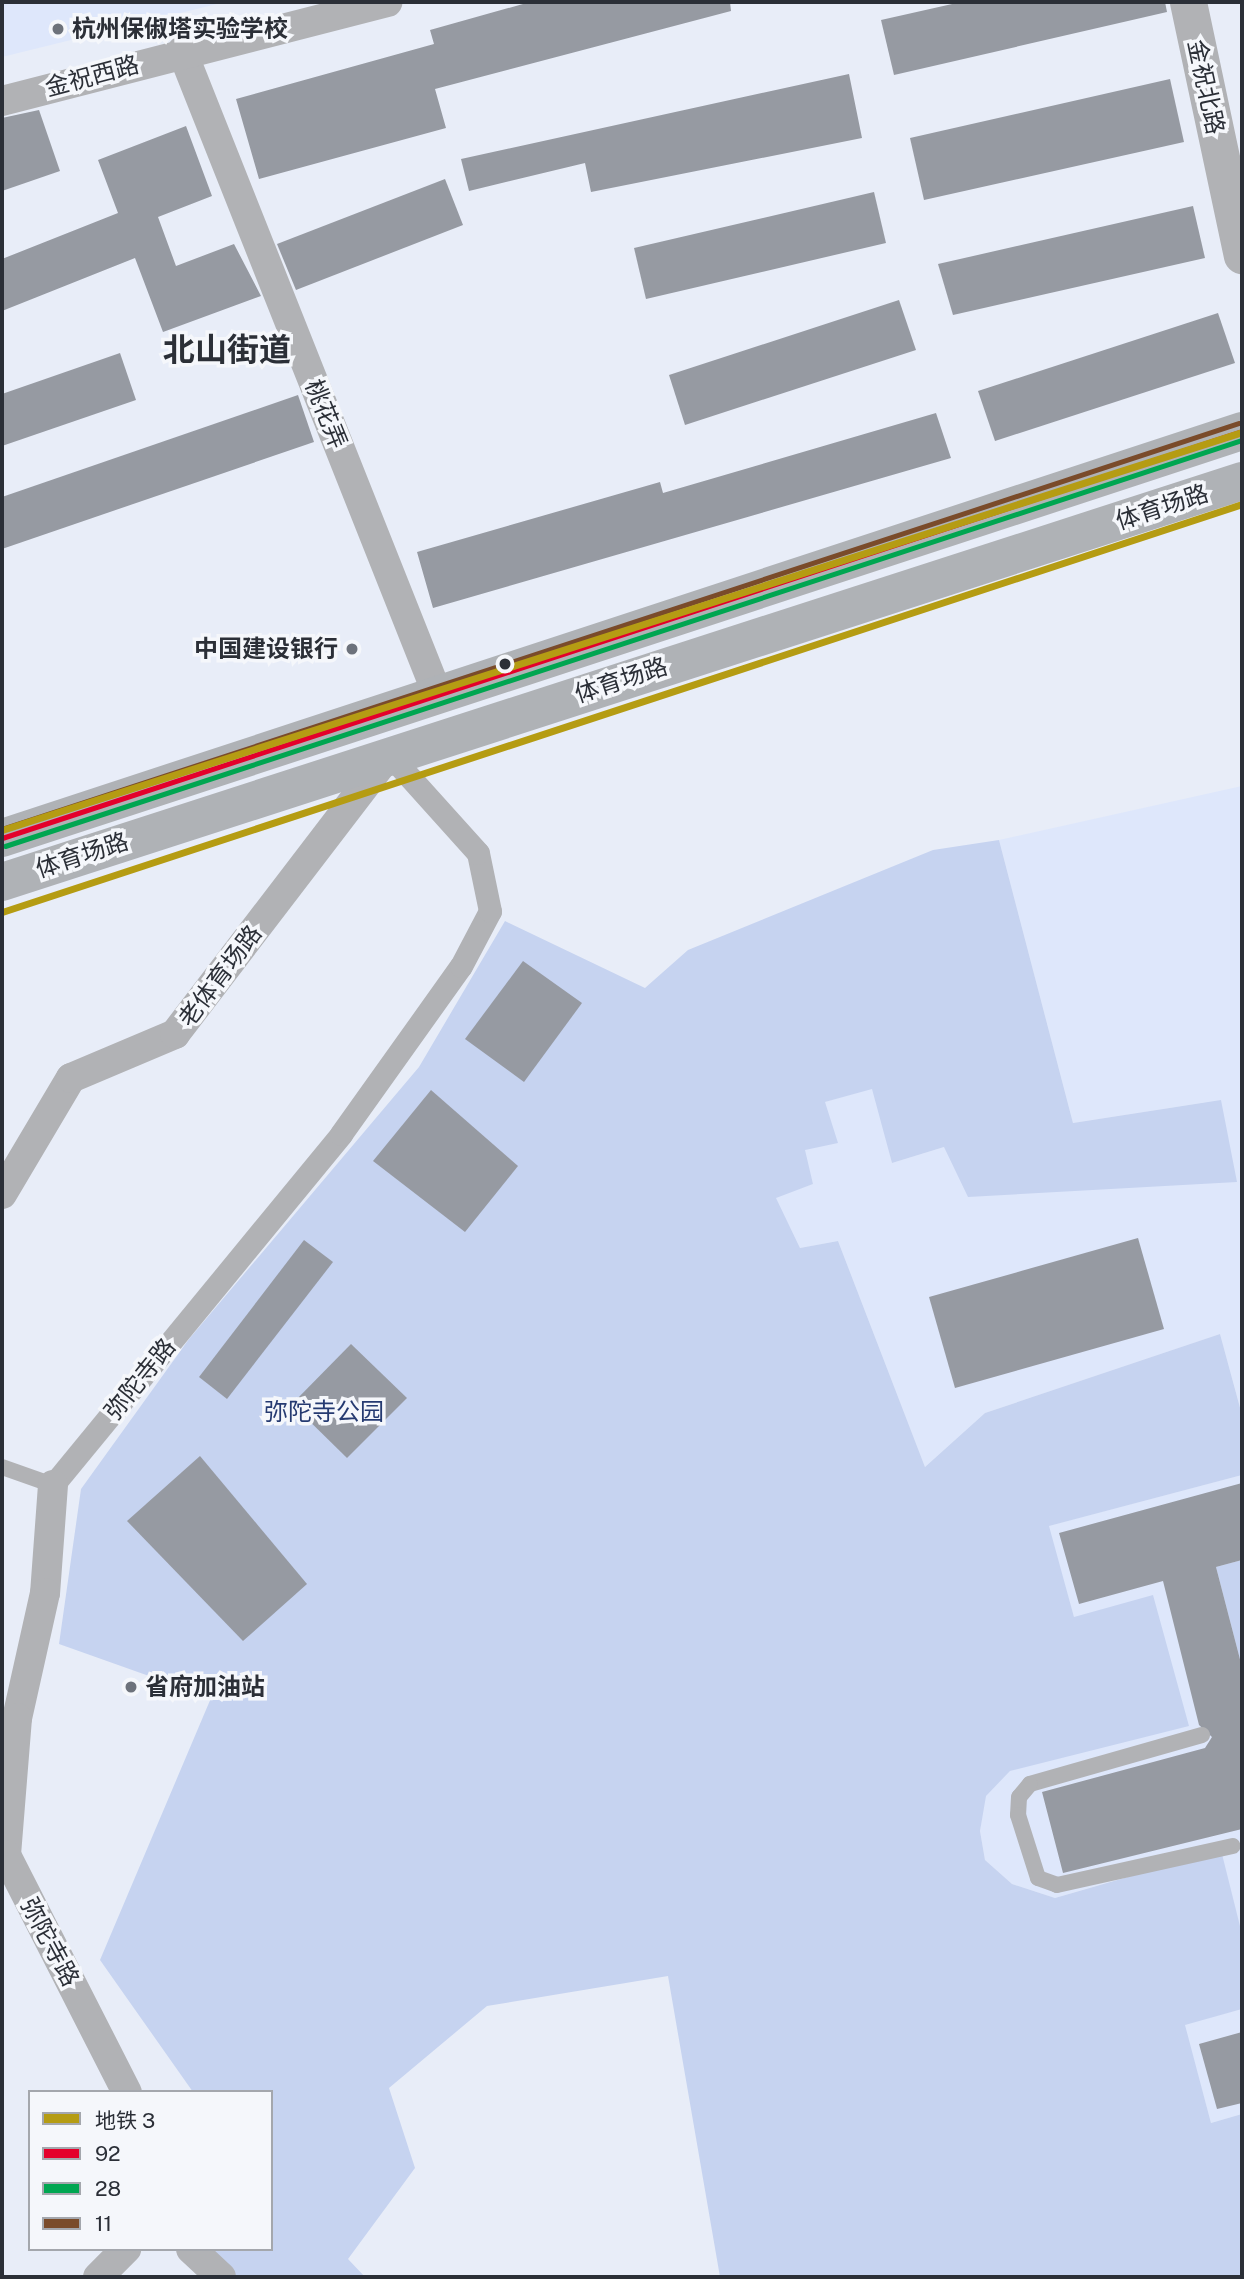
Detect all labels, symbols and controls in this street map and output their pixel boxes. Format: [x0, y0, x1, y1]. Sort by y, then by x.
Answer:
place label: 杭州保俶塔实验学校 [72, 15, 288, 43]
marker: 杭州保俶塔实验学校 [50, 21, 66, 37]
street label: 金祝北路 [1182, 37, 1230, 137]
street label: 金祝西路 [42, 50, 142, 102]
district label: 北山街道 [163, 331, 291, 369]
street label: 桃花弄 [299, 375, 353, 453]
street label: 体育场路 [1112, 478, 1212, 536]
place label: 中国建设银行 [194, 635, 338, 663]
marker: 中国建设银行 [344, 641, 360, 657]
street label: 体育场路 [571, 651, 671, 709]
unlabelled marker [498, 657, 512, 671]
street label: 体育场路 [32, 826, 132, 884]
street label: 老体育场路 [172, 919, 268, 1033]
street label: 弥陀寺路 [99, 1333, 181, 1425]
park label: 弥陀寺公园 [264, 1398, 384, 1426]
place label: 省府加油站 [145, 1673, 265, 1701]
marker: 省府加油站 [123, 1679, 139, 1695]
street label: 弥陀寺路 [15, 1893, 85, 1991]
legend [28, 2090, 273, 2251]
text: 地铁 3 [95, 2108, 155, 2133]
text: 92 [95, 2141, 121, 2166]
text: 28 [95, 2176, 121, 2201]
text: 11 [95, 2211, 112, 2236]

